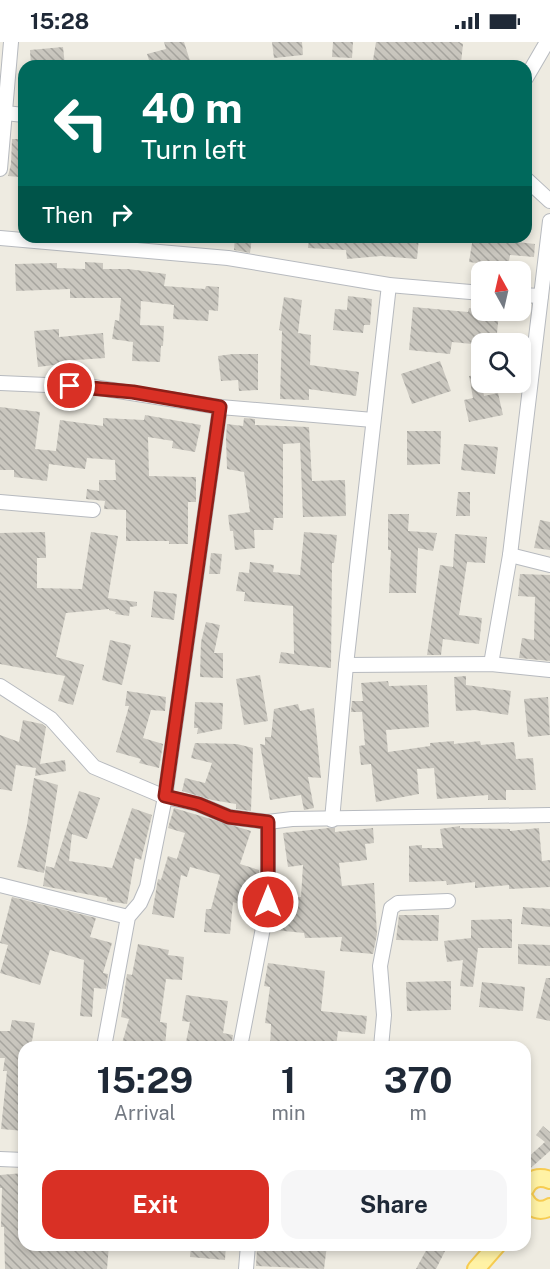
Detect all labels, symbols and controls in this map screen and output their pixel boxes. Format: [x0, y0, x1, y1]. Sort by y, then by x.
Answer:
text: 15:28 [30, 8, 89, 34]
text: 40 m [141, 83, 243, 132]
icon: left [42, 84, 120, 162]
text: Turn left [141, 133, 247, 165]
icon: right [105, 198, 138, 231]
text: Then [42, 202, 93, 228]
north arrow [471, 261, 531, 321]
map controls [471, 261, 531, 393]
button: search [471, 333, 531, 393]
pin [44, 360, 95, 411]
icon: arrive [53, 369, 86, 402]
position arrow [236, 870, 300, 934]
text: 15:29 [96, 1059, 193, 1101]
text: 1 [281, 1059, 296, 1101]
text: 370 [384, 1059, 453, 1101]
text: Arrival [114, 1101, 176, 1125]
text: min [272, 1101, 305, 1125]
text: m [410, 1101, 427, 1125]
button: Exit [42, 1170, 269, 1239]
button: Share [281, 1170, 507, 1239]

